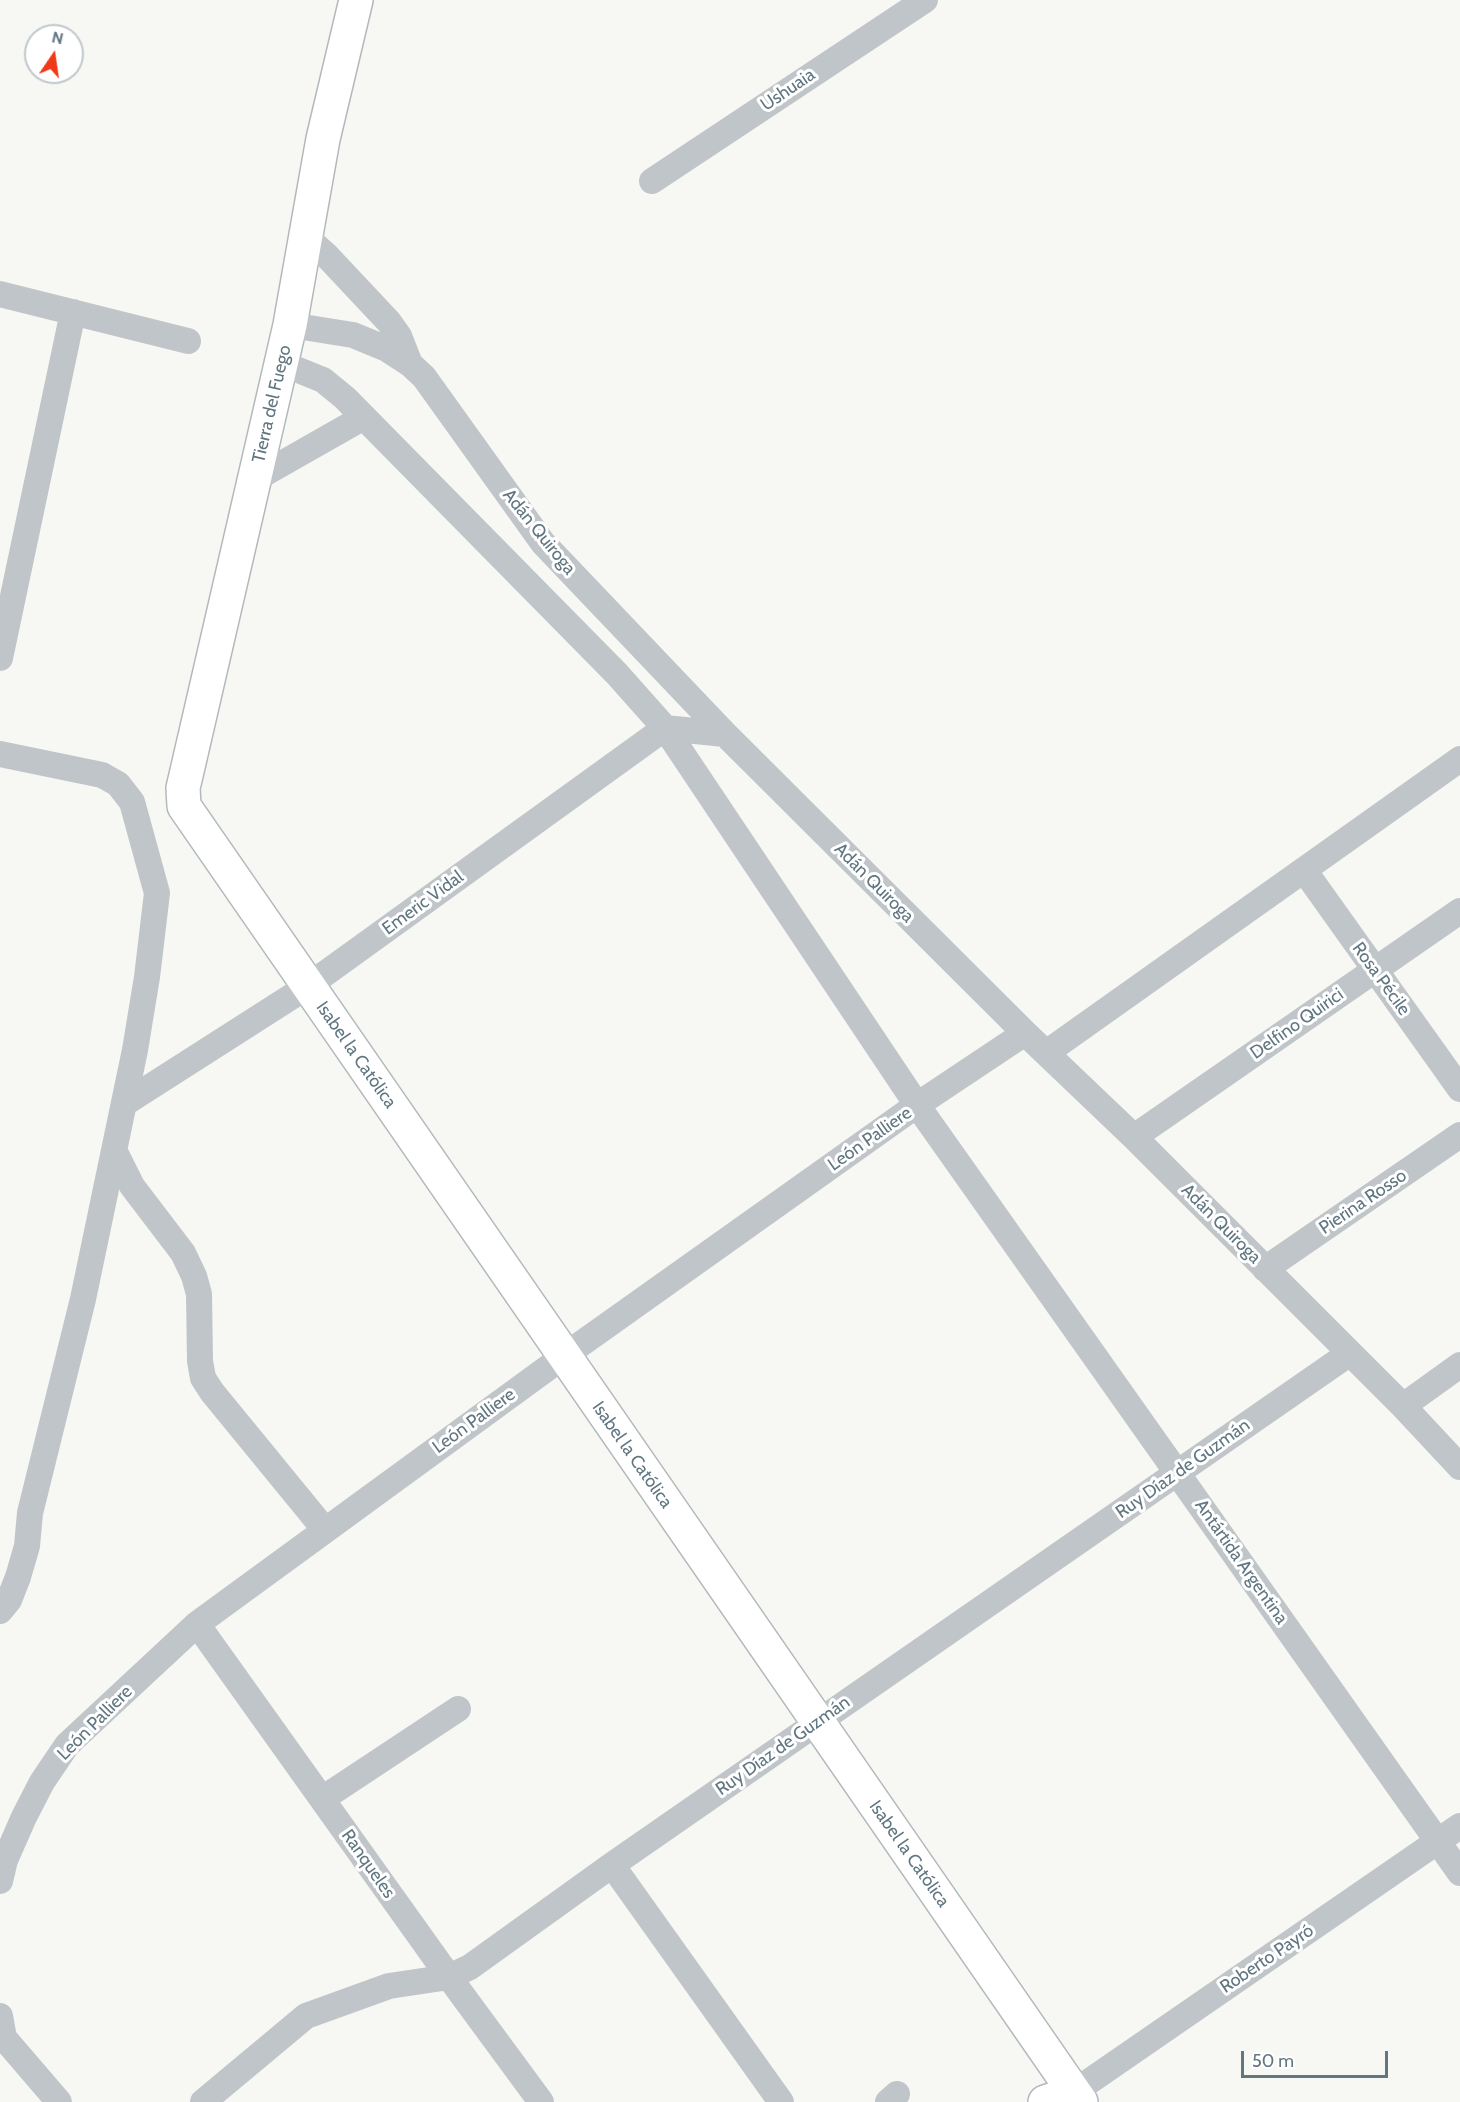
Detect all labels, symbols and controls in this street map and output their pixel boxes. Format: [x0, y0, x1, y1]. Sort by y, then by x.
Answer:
north arrow [24, 24, 84, 84]
text: N [50, 27, 65, 48]
street label: Ushuaia [757, 64, 819, 116]
street label: Tierra del Fuego [248, 343, 296, 465]
street label: Adán Quiroga [498, 485, 580, 579]
street label: Adán Quiroga [830, 839, 918, 927]
street label: Emeric Vidal [378, 866, 468, 940]
street label: Rosa Pécile [1347, 938, 1415, 1020]
street label: Delfino Quirici [1246, 984, 1348, 1064]
street label: Isabel la Católica [311, 998, 401, 1112]
street label: León Palliere [824, 1102, 916, 1176]
street label: Pierina Rosso [1315, 1165, 1411, 1239]
street label: Adán Quiroga [1177, 1180, 1265, 1268]
street label: León Palliere [428, 1384, 520, 1458]
street label: Isabel la Católica [587, 1398, 677, 1512]
street label: Ruy Díaz de Guzmán [1112, 1415, 1254, 1523]
street label: Antártida Argentina [1190, 1495, 1292, 1629]
street label: León Palliere [53, 1681, 137, 1765]
street label: Ruy Díaz de Guzmán [712, 1692, 854, 1800]
street label: Isabel la Católica [864, 1797, 954, 1911]
street label: Ranqueles [337, 1825, 399, 1903]
street label: Roberto Payró [1216, 1920, 1318, 1998]
scale bar [1244, 2039, 1391, 2077]
text: 50 m [1252, 2050, 1294, 2072]

